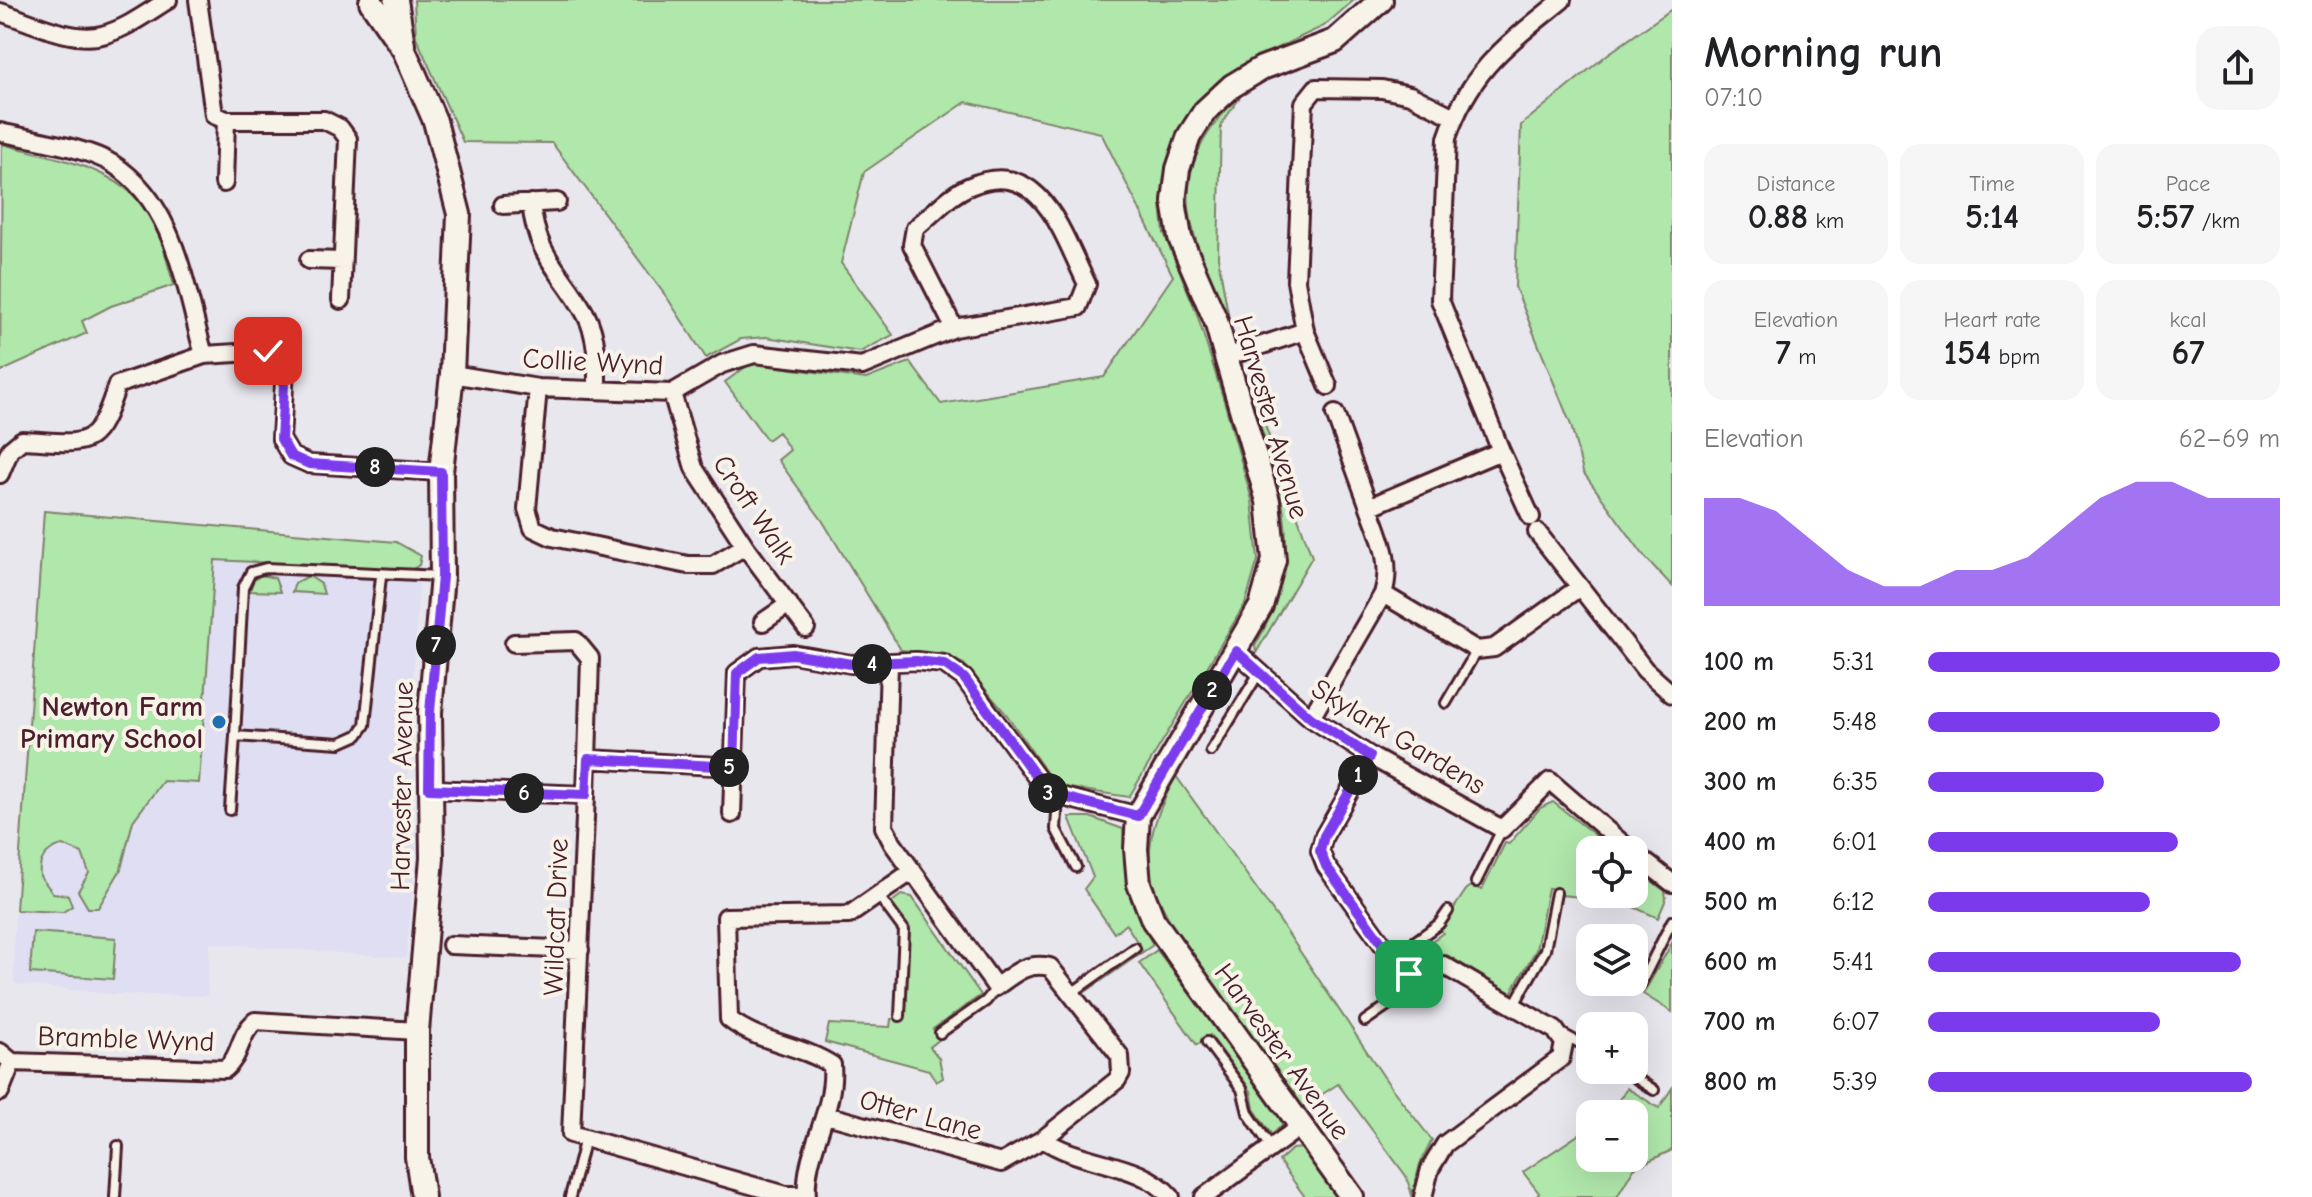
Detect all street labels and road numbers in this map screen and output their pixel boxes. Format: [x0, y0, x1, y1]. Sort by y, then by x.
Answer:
street label: Harvester Avenue [1227, 312, 1315, 522]
street label: Collie Wynd [522, 342, 664, 382]
street label: Croft Walk [706, 449, 802, 570]
street label: Skylark Gardens [1306, 672, 1491, 801]
street label: Harvester Avenue [384, 681, 420, 891]
street label: Wildcat Drive [537, 838, 575, 996]
street label: Harvester Avenue [1208, 957, 1357, 1146]
street label: Bramble Wynd [37, 1020, 215, 1058]
street label: Otter Lane [856, 1083, 985, 1147]

